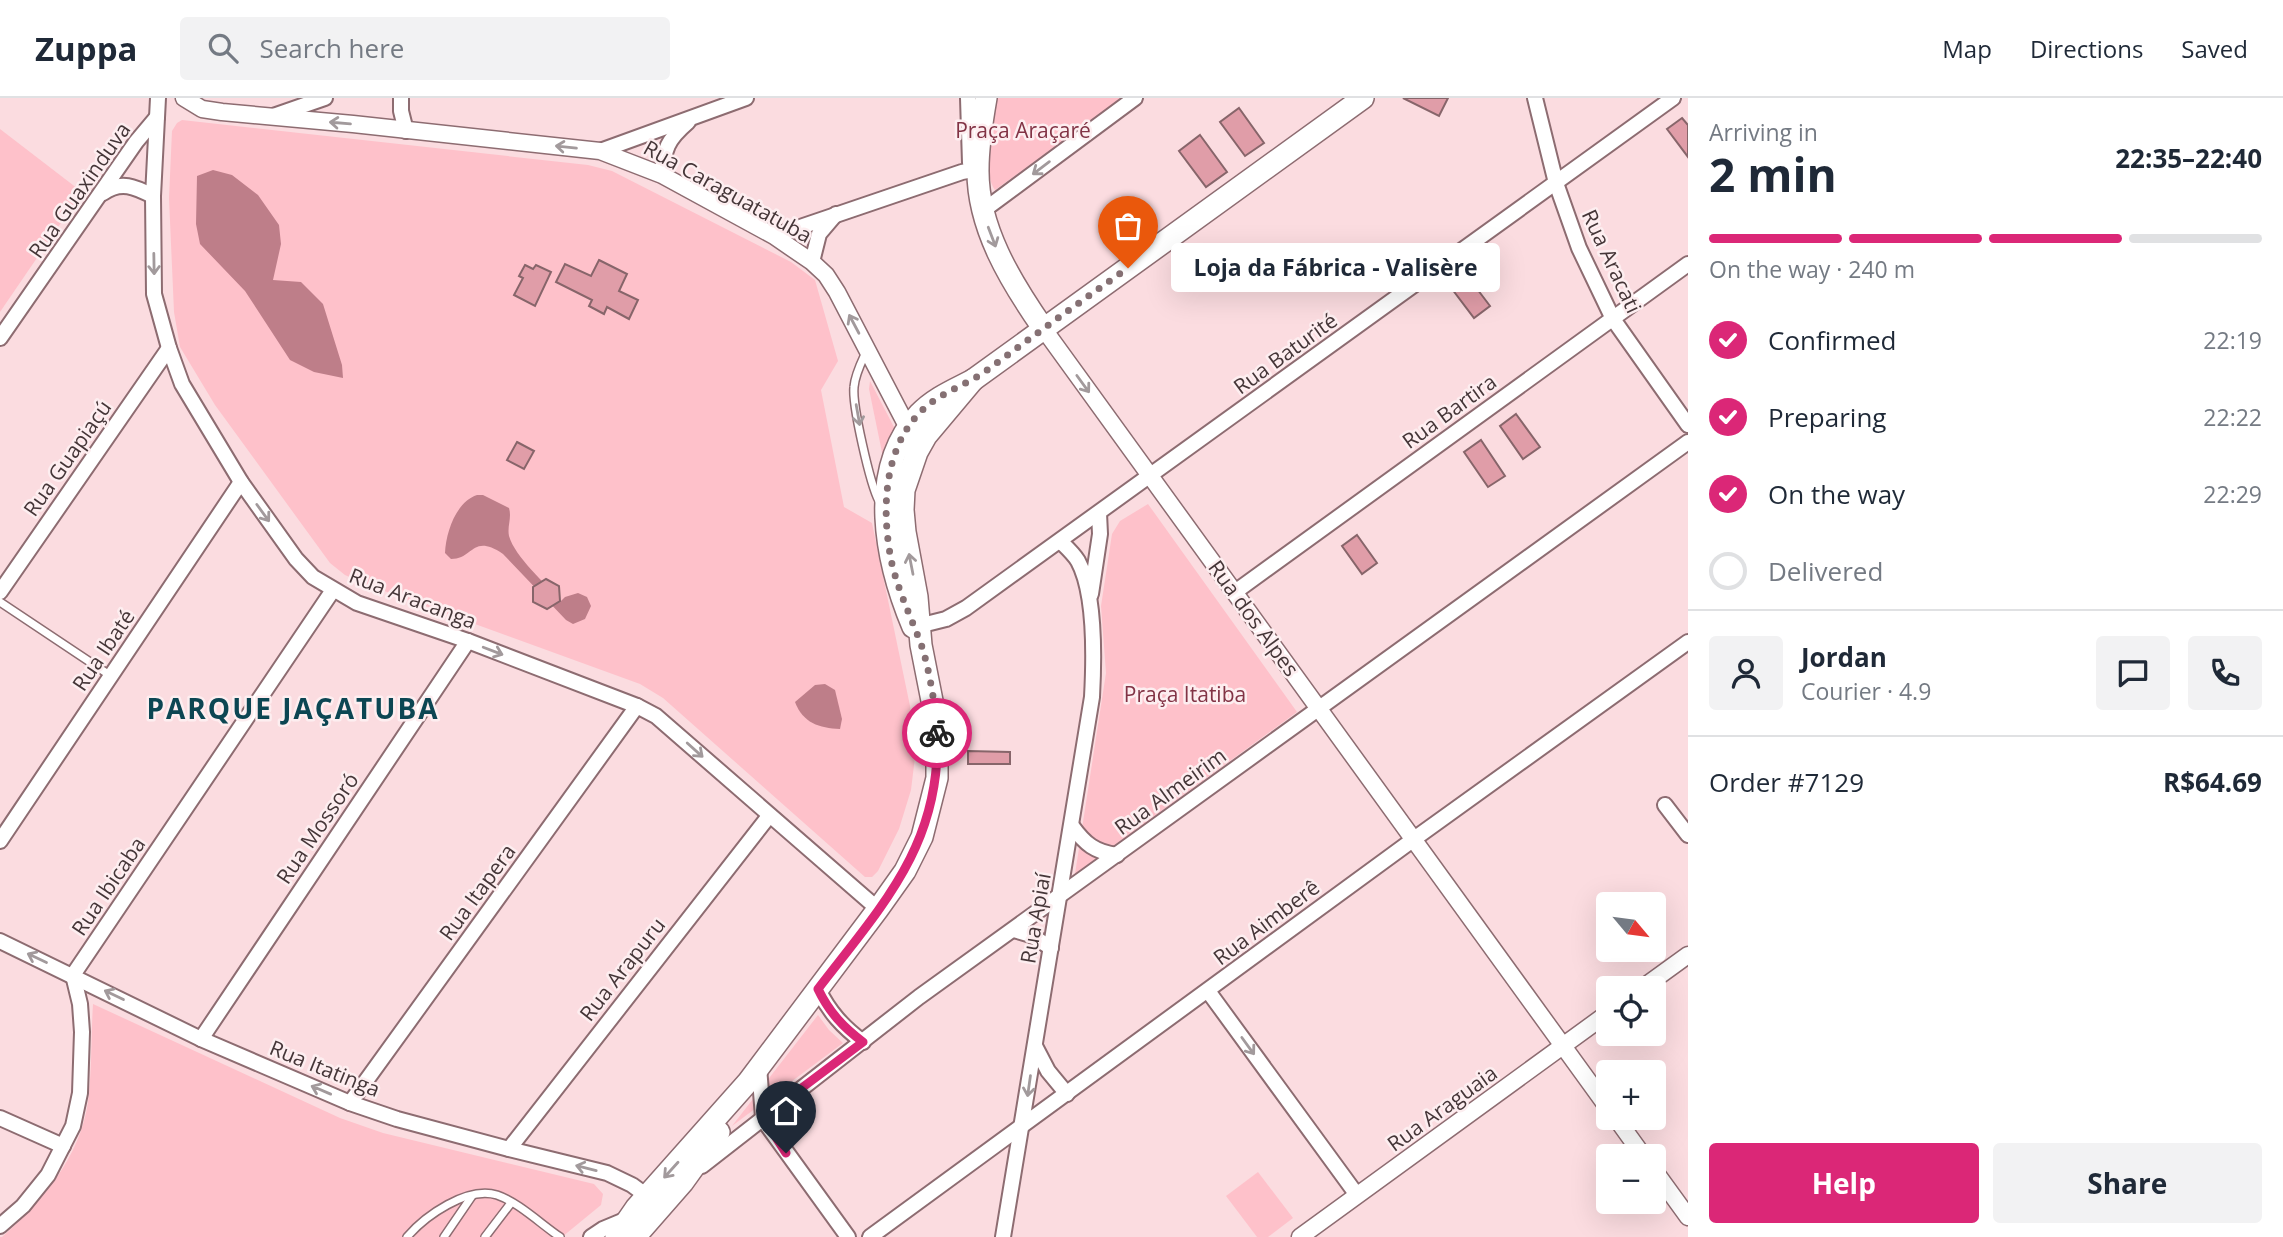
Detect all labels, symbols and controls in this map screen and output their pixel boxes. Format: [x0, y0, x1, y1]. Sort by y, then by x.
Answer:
search box [180, 17, 670, 80]
text: Zuppa [35, 26, 138, 71]
icon: search [204, 29, 242, 67]
text: Search here [260, 30, 404, 66]
text: Map [1942, 32, 1992, 65]
text: Directions [2030, 32, 2143, 65]
text: Saved [2181, 32, 2248, 65]
one-way arrow [329, 116, 352, 129]
park label: Praça Araçaré [955, 116, 1091, 144]
text: Arriving in [1709, 116, 1818, 148]
street label: Rua Guaxinduva [22, 117, 136, 263]
street label: Rua Caraguatatuba [639, 133, 817, 249]
one-way arrow [555, 140, 578, 153]
text: 22:35–22:40 [2115, 140, 2262, 176]
text: 2 min [1709, 143, 1837, 205]
one-way arrow [1032, 160, 1051, 175]
pin [1098, 196, 1158, 268]
street label: Rua Aracati [1576, 205, 1648, 317]
icon: bag [1109, 207, 1147, 245]
one-way arrow [987, 226, 1000, 248]
callout: Loja da Fábrica - Valisère [1170, 244, 1499, 292]
text: Loja da Fábrica - Valisère [1193, 251, 1478, 283]
one-way arrow [147, 253, 160, 276]
text: On the way · 240 m [1709, 253, 1915, 285]
street label: Rua Baturité [1228, 306, 1342, 400]
one-way arrow [846, 315, 860, 335]
icon: check [1709, 321, 1747, 359]
text: Confirmed [1768, 322, 1896, 358]
text: 22:19 [2203, 324, 2262, 356]
street label: Rua Bartira [1396, 367, 1502, 455]
one-way arrow [1076, 374, 1090, 393]
street label: Rua Guapiaçú [17, 394, 117, 522]
icon: check [1709, 398, 1747, 436]
text: Preparing [1768, 399, 1886, 435]
text: 22:22 [2203, 401, 2262, 433]
one-way arrow [852, 403, 865, 426]
icon: check [1709, 475, 1747, 513]
text: On the way [1768, 476, 1905, 512]
text: 22:29 [2203, 478, 2262, 510]
one-way arrow [256, 503, 270, 522]
one-way arrow [904, 553, 917, 576]
text: Delivered [1768, 553, 1883, 589]
street label: Rua dos Alpes [1202, 554, 1306, 682]
street label: Rua Aracanga [345, 561, 481, 635]
street label: Rua Ibaté [65, 604, 141, 696]
button: person [1709, 636, 1783, 710]
button: chat [2096, 636, 2170, 710]
button: phone [2188, 636, 2262, 710]
text: Jordan [1801, 639, 1887, 675]
one-way arrow [482, 645, 503, 658]
text: Courier · 4.9 [1801, 675, 1931, 707]
park label: Praça Itatiba [1124, 680, 1246, 708]
district label: PARQUE JAÇATUBA [146, 689, 440, 727]
courier [902, 698, 972, 768]
icon: bike [918, 714, 956, 752]
street label: Rua Almeirim [1109, 741, 1231, 841]
one-way arrow [686, 742, 704, 758]
text: Order #7129 [1709, 764, 1864, 800]
text: R$64.69 [2163, 764, 2262, 800]
street label: Rua Mossoró [270, 767, 364, 889]
street label: Rua Ibicaba [65, 831, 151, 941]
street label: Rua Itapera [433, 838, 521, 946]
street label: Rua Apiaí [1013, 870, 1057, 965]
street label: Rua Aimberê [1207, 873, 1325, 971]
north arrow [1596, 892, 1666, 962]
map controls [1596, 892, 1666, 1214]
street label: Rua Arapuru [573, 912, 671, 1026]
one-way arrow [27, 951, 48, 964]
button: locate [1596, 976, 1666, 1046]
one-way arrow [104, 988, 125, 1002]
street label: Rua Itatinga [266, 1033, 384, 1103]
one-way arrow [1240, 1037, 1255, 1056]
street label: Rua Araguaia [1381, 1059, 1503, 1157]
button: + [1596, 1060, 1666, 1130]
one-way arrow [1022, 1074, 1035, 1096]
pin [756, 1081, 816, 1153]
one-way arrow [310, 1083, 332, 1096]
icon: home [767, 1092, 805, 1130]
button: Help [1709, 1143, 1979, 1223]
button: Share [1993, 1143, 2262, 1223]
button: − [1596, 1144, 1666, 1214]
one-way arrow [575, 1160, 598, 1174]
one-way arrow [663, 1160, 679, 1178]

